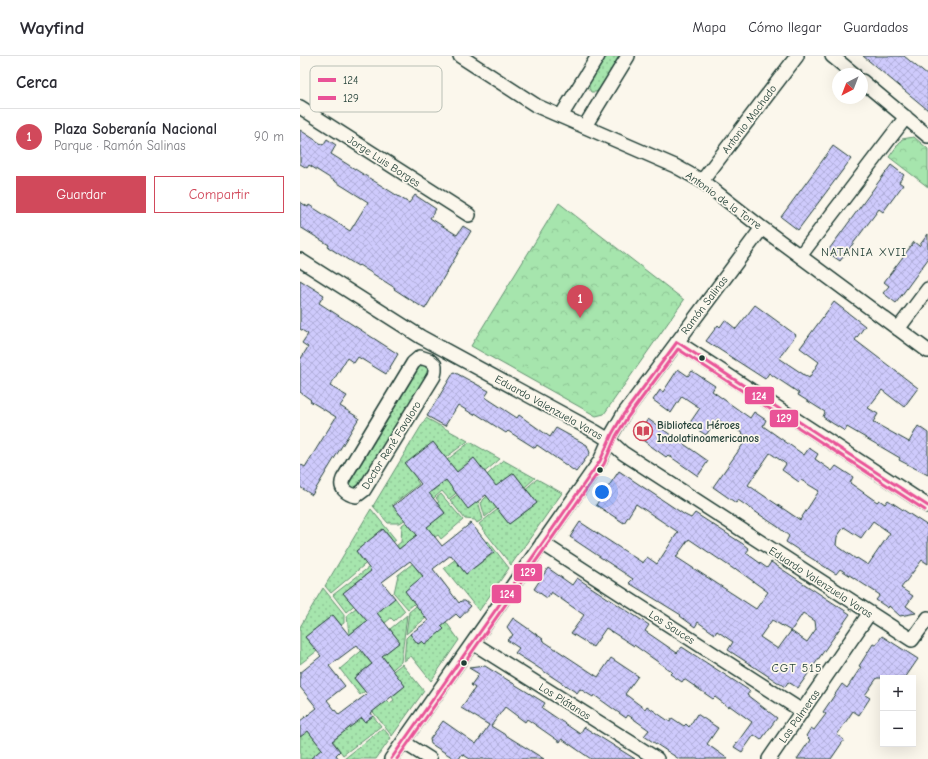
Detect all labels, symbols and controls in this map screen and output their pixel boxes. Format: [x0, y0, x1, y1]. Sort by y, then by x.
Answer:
text: Wayfind [20, 17, 84, 39]
text: Mapa [693, 19, 726, 36]
text: Cómo llegar [748, 19, 821, 36]
text: Guardados [843, 19, 908, 36]
legend [310, 66, 442, 112]
north arrow [832, 68, 868, 104]
text: Cerca [16, 73, 58, 92]
text: 124 [343, 74, 358, 87]
street label: Antonio Machado [719, 82, 780, 156]
text: 129 [343, 92, 359, 105]
text: Plaza Soberanía Nacional [54, 120, 217, 138]
text: 1 [26, 129, 32, 144]
text: 90 m [254, 129, 284, 144]
street label: Jorge Luis Borges [345, 133, 423, 190]
text: Parque · Ramón Salinas [54, 138, 186, 153]
street label: Antonio de la Torre [683, 169, 765, 233]
button: Guardar [16, 176, 146, 213]
button: Compartir [154, 176, 284, 213]
district label: NATANIA XVII [821, 245, 907, 259]
street label: Ramón Salinas [678, 273, 731, 337]
pin: 1 [567, 285, 593, 318]
unlabelled marker [697, 353, 707, 363]
street label: Eduardo Valenzuela Varas [493, 372, 605, 443]
line badge: 124 [744, 386, 775, 405]
text: 124 [752, 390, 766, 403]
street label: Doctor René Favaloro [359, 399, 424, 492]
line badge: 129 [769, 409, 799, 428]
text: 129 [776, 412, 792, 425]
place label: Biblioteca Héroes Indolatinoamericanos [657, 419, 759, 445]
library icon: Biblioteca Héroes Indolatinoamericanos [632, 420, 654, 442]
unlabelled marker [595, 465, 605, 475]
your location [592, 482, 612, 502]
street label: Eduardo Valenzuela Varas [766, 544, 875, 621]
line badge: 129 [513, 563, 543, 582]
text: 129 [520, 566, 536, 579]
line badge: 124 [491, 584, 522, 604]
text: 124 [500, 588, 514, 601]
street label: Los Sauces [646, 608, 697, 647]
unlabelled marker [459, 658, 469, 668]
district label: CGT 515 [772, 661, 823, 675]
map controls [880, 675, 916, 747]
button: + [880, 675, 916, 711]
street label: Los Plátanos [536, 680, 593, 723]
street label: Las Palmeras [776, 687, 823, 745]
button: − [880, 711, 916, 747]

